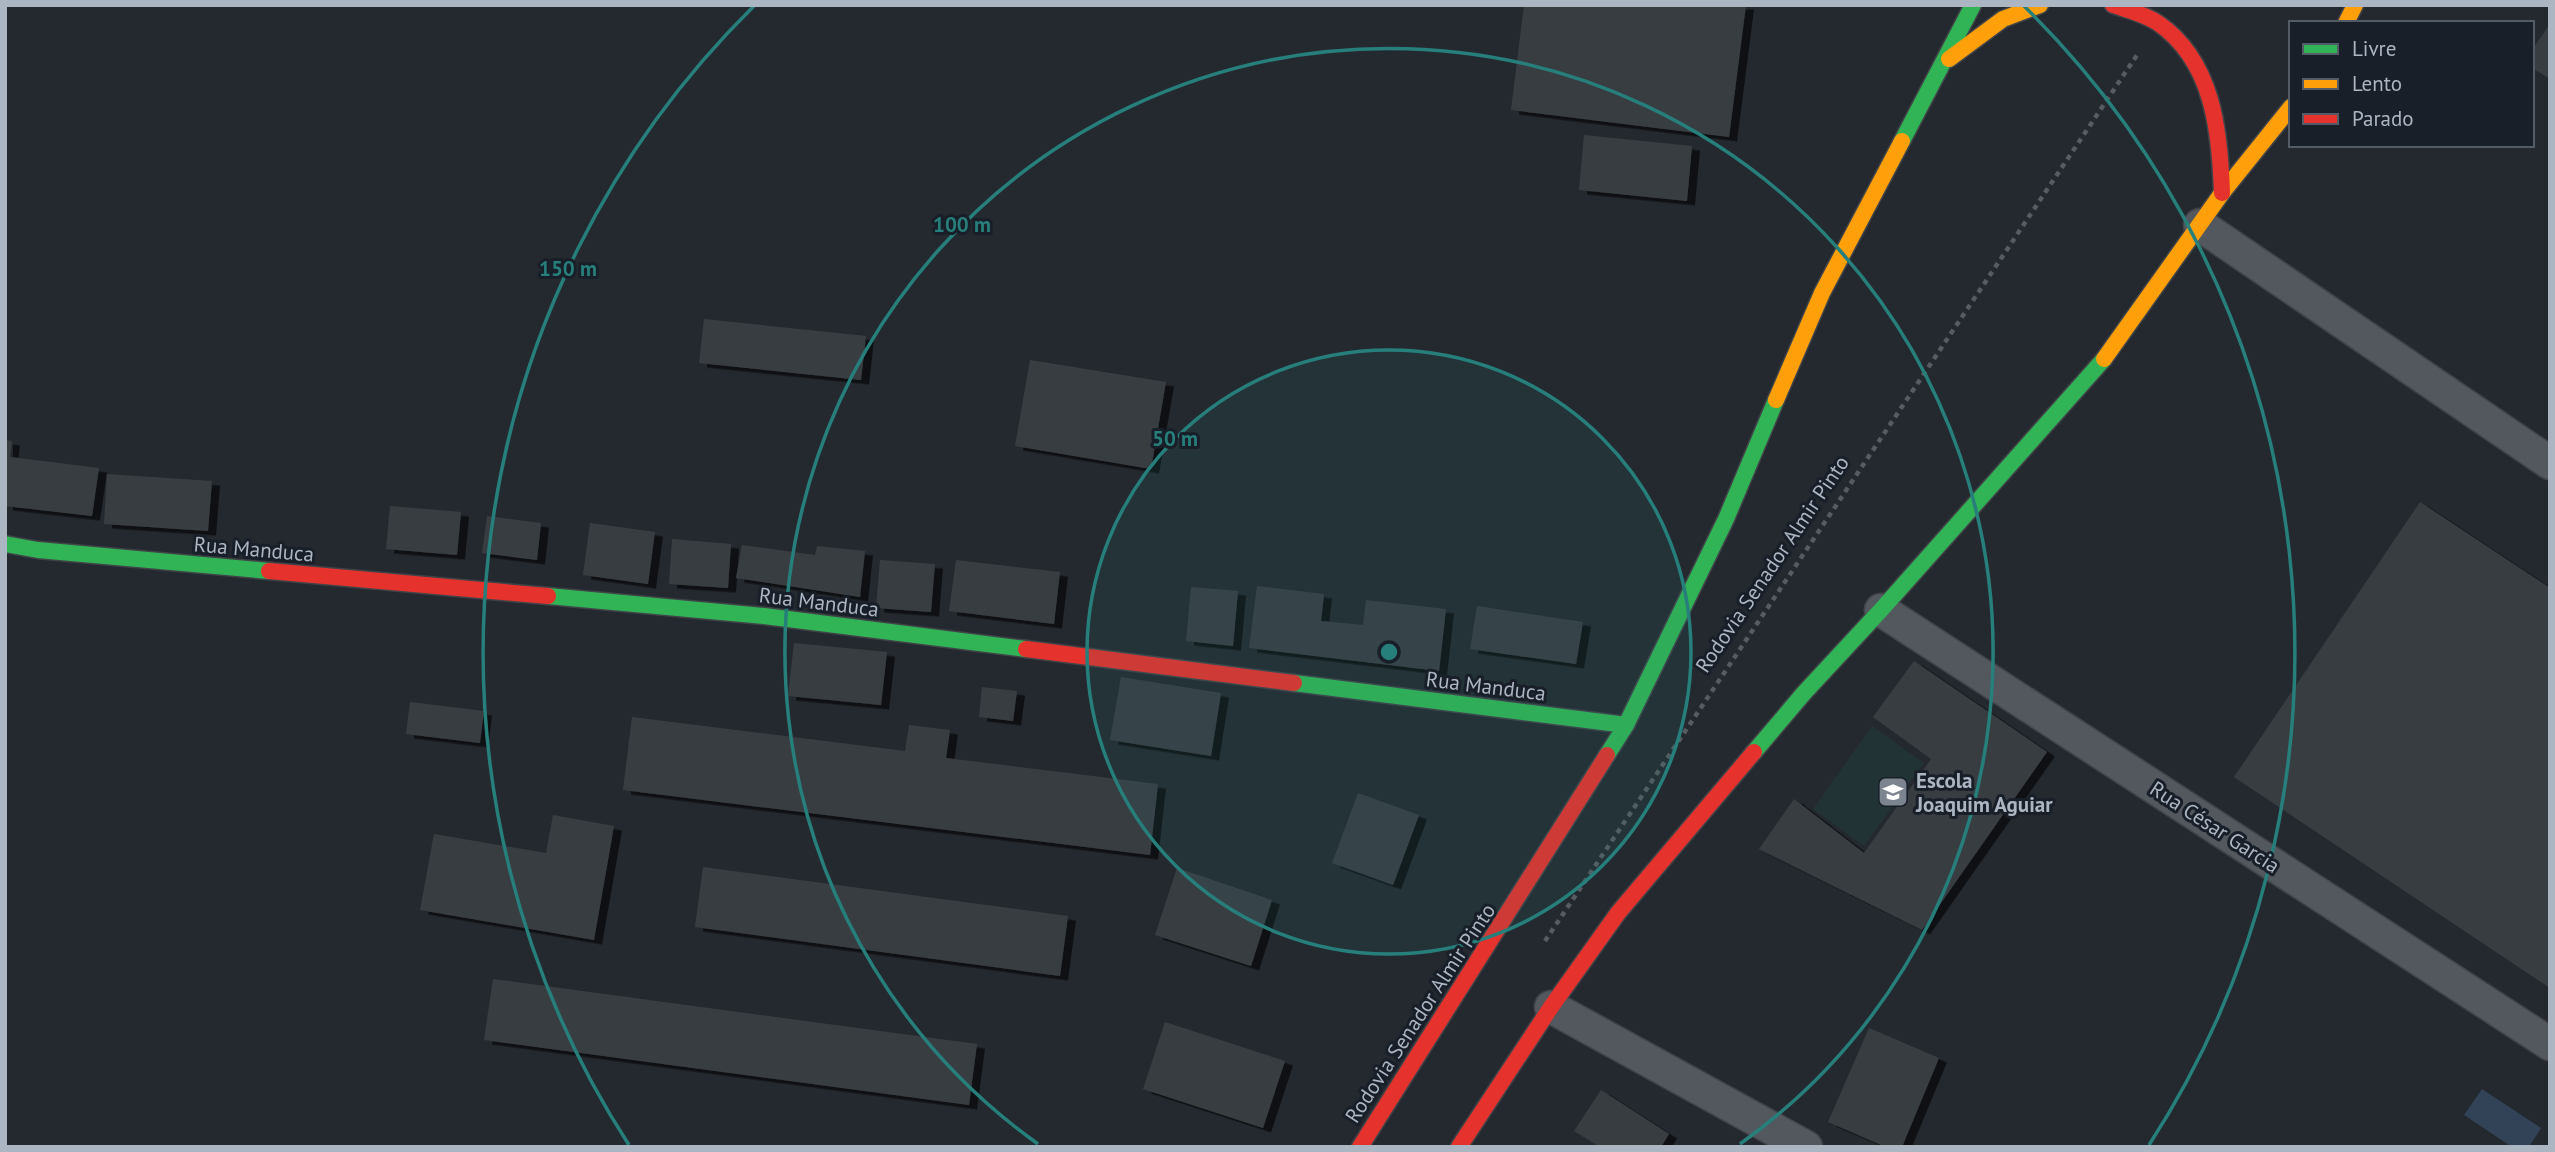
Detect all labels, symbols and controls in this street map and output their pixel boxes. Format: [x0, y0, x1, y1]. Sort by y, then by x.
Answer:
legend [2289, 21, 2534, 147]
text: Livre [2352, 35, 2396, 62]
text: Lento [2352, 70, 2402, 97]
text: Parado [2352, 105, 2414, 132]
text: 100 m [933, 211, 991, 238]
text: 150 m [539, 255, 597, 282]
text: 50 m [1152, 425, 1198, 452]
street label: Rodovia Senador Almir Pinto [1689, 450, 1855, 678]
street label: Rua Manduca [193, 530, 315, 568]
street label: Rua Manduca [757, 581, 881, 623]
centre of rings [1377, 640, 1401, 664]
street label: Rua Manduca [1424, 665, 1548, 707]
place label: Escola Joaquim Aguiar [1915, 767, 2053, 818]
school or university icon: Escola Joaquim Aguiar [1876, 775, 1910, 809]
street label: Rua César Garcia [2145, 775, 2285, 879]
street label: Rodovia Senador Almir Pinto [1339, 898, 1501, 1128]

